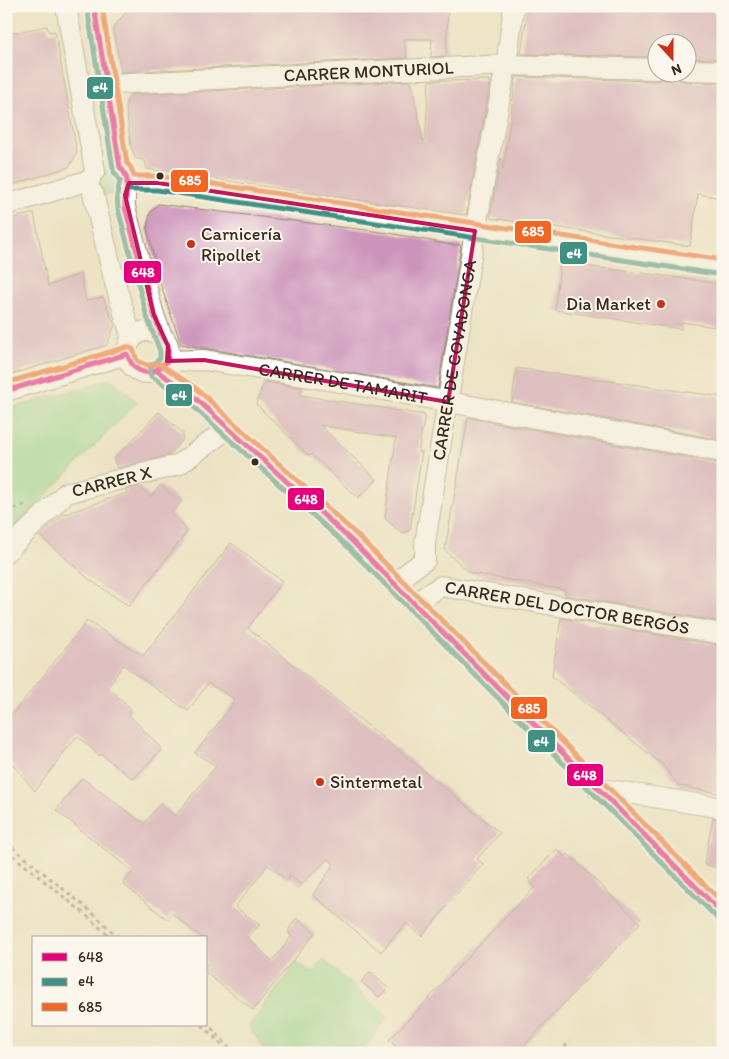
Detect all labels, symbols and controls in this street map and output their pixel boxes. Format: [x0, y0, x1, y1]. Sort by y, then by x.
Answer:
north arrow [646, 32, 696, 82]
street label: CARRER MONTURIOL [283, 57, 454, 87]
text: N [669, 60, 684, 79]
line badge: e4 [86, 76, 114, 100]
text: e4 [92, 79, 108, 96]
line badge: 685 [170, 169, 209, 193]
unlabelled marker [155, 171, 165, 181]
text: 685 [179, 172, 202, 189]
line badge: 685 [514, 220, 552, 244]
place label: Carnicería Ripollet [201, 223, 282, 266]
text: 685 [522, 223, 545, 240]
marker: Carnicería Ripollet [185, 238, 197, 250]
line badge: e4 [559, 241, 588, 265]
text: e4 [566, 245, 582, 262]
street label: CARRER DE COVADONGA [427, 258, 481, 462]
line badge: 648 [123, 260, 162, 284]
text: 648 [131, 264, 155, 281]
place label: Dia Market [566, 293, 651, 315]
marker: Dia Market [655, 298, 667, 310]
street label: CARRER DE TAMARIT [257, 358, 429, 409]
line badge: e4 [165, 383, 193, 407]
text: e4 [171, 387, 187, 404]
unlabelled marker [250, 457, 260, 467]
street label: CARRER X [69, 461, 154, 502]
line badge: 648 [287, 487, 325, 511]
text: 648 [294, 491, 318, 508]
street label: CARRER DEL DOCTOR BERGÓS [443, 576, 691, 639]
line badge: 685 [510, 696, 548, 720]
text: 685 [518, 700, 541, 717]
line badge: e4 [527, 729, 556, 753]
text: e4 [533, 733, 549, 750]
line badge: 648 [566, 763, 604, 787]
text: 648 [573, 767, 597, 784]
place label: Sintermetal [330, 771, 422, 793]
marker: Sintermetal [314, 776, 326, 788]
legend [32, 936, 208, 1026]
text: 648 [78, 948, 103, 966]
text: e4 [78, 972, 94, 990]
text: 685 [78, 998, 102, 1016]

